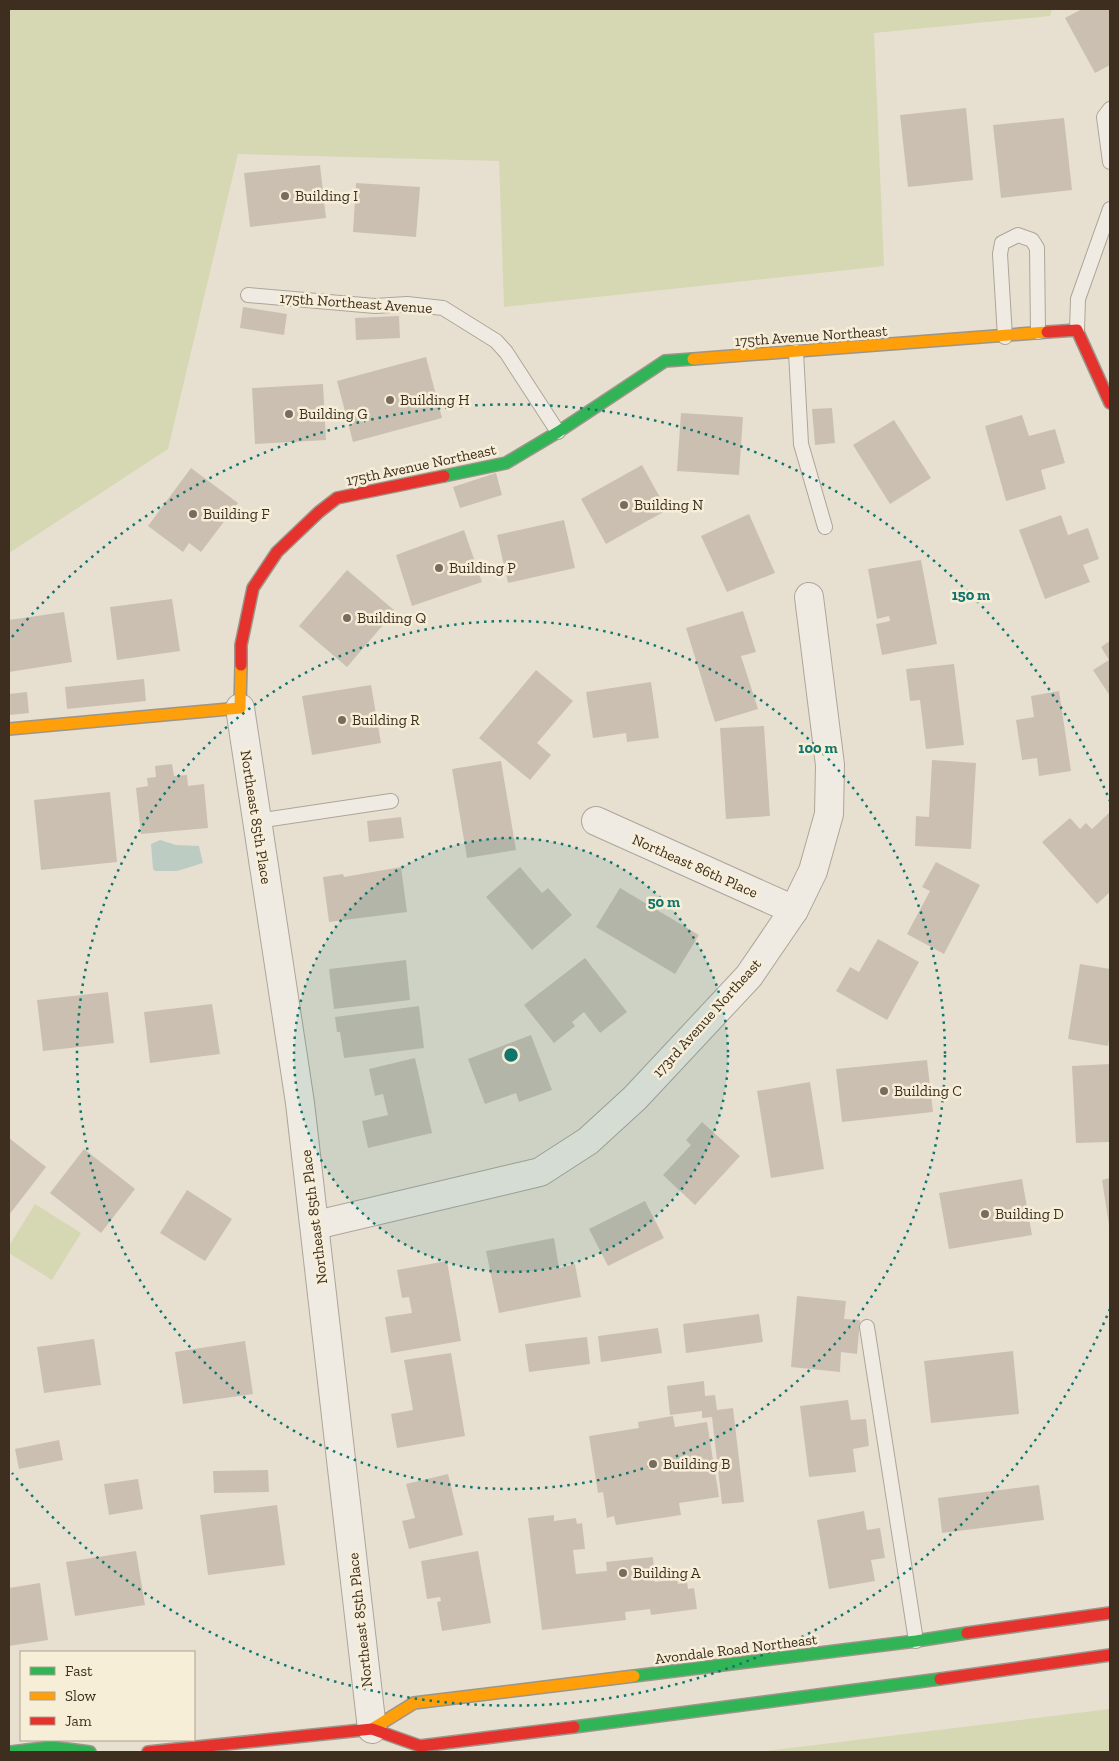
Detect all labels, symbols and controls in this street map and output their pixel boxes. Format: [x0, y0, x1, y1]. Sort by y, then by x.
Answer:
place label: Building I [295, 187, 358, 205]
marker: Building I [279, 190, 291, 202]
street label: 175th Northeast Avenue [279, 289, 433, 317]
street label: 175th Avenue Northeast [734, 322, 888, 350]
place label: Building H [400, 391, 470, 409]
marker: Building H [384, 394, 396, 406]
place label: Building G [299, 405, 368, 423]
marker: Building G [283, 408, 295, 420]
street label: 175th Avenue Northeast [344, 440, 498, 490]
place label: Building N [634, 496, 703, 514]
marker: Building N [618, 499, 630, 511]
place label: Building F [203, 505, 270, 523]
marker: Building F [187, 508, 199, 520]
place label: Building P [449, 559, 516, 577]
marker: Building P [433, 562, 445, 574]
text: 150 m [952, 586, 990, 604]
place label: Building Q [357, 609, 426, 627]
marker: Building Q [341, 612, 353, 624]
place label: Building R [352, 711, 420, 729]
marker: Building R [336, 714, 348, 726]
text: 100 m [798, 739, 838, 757]
street label: Northeast 85th Place [237, 749, 275, 885]
street label: Northeast 86th Place [629, 830, 761, 902]
text: 50 m [648, 893, 680, 911]
street label: 173rd Avenue Northeast [649, 955, 765, 1081]
centre of rings [502, 1046, 520, 1064]
place label: Building C [894, 1082, 962, 1100]
marker: Building C [878, 1085, 890, 1097]
street label: Northeast 85th Place [297, 1149, 331, 1285]
place label: Building D [995, 1205, 1064, 1223]
marker: Building D [979, 1208, 991, 1220]
place label: Building B [663, 1455, 730, 1473]
marker: Building B [647, 1458, 659, 1470]
street label: Northeast 85th Place [344, 1552, 376, 1688]
place label: Building A [633, 1564, 701, 1582]
marker: Building A [617, 1567, 629, 1579]
street label: Avondale Road Northeast [654, 1630, 819, 1668]
legend [20, 1651, 195, 1741]
text: Fast [65, 1662, 93, 1680]
text: Slow [65, 1687, 97, 1705]
text: Jam [65, 1712, 92, 1730]

